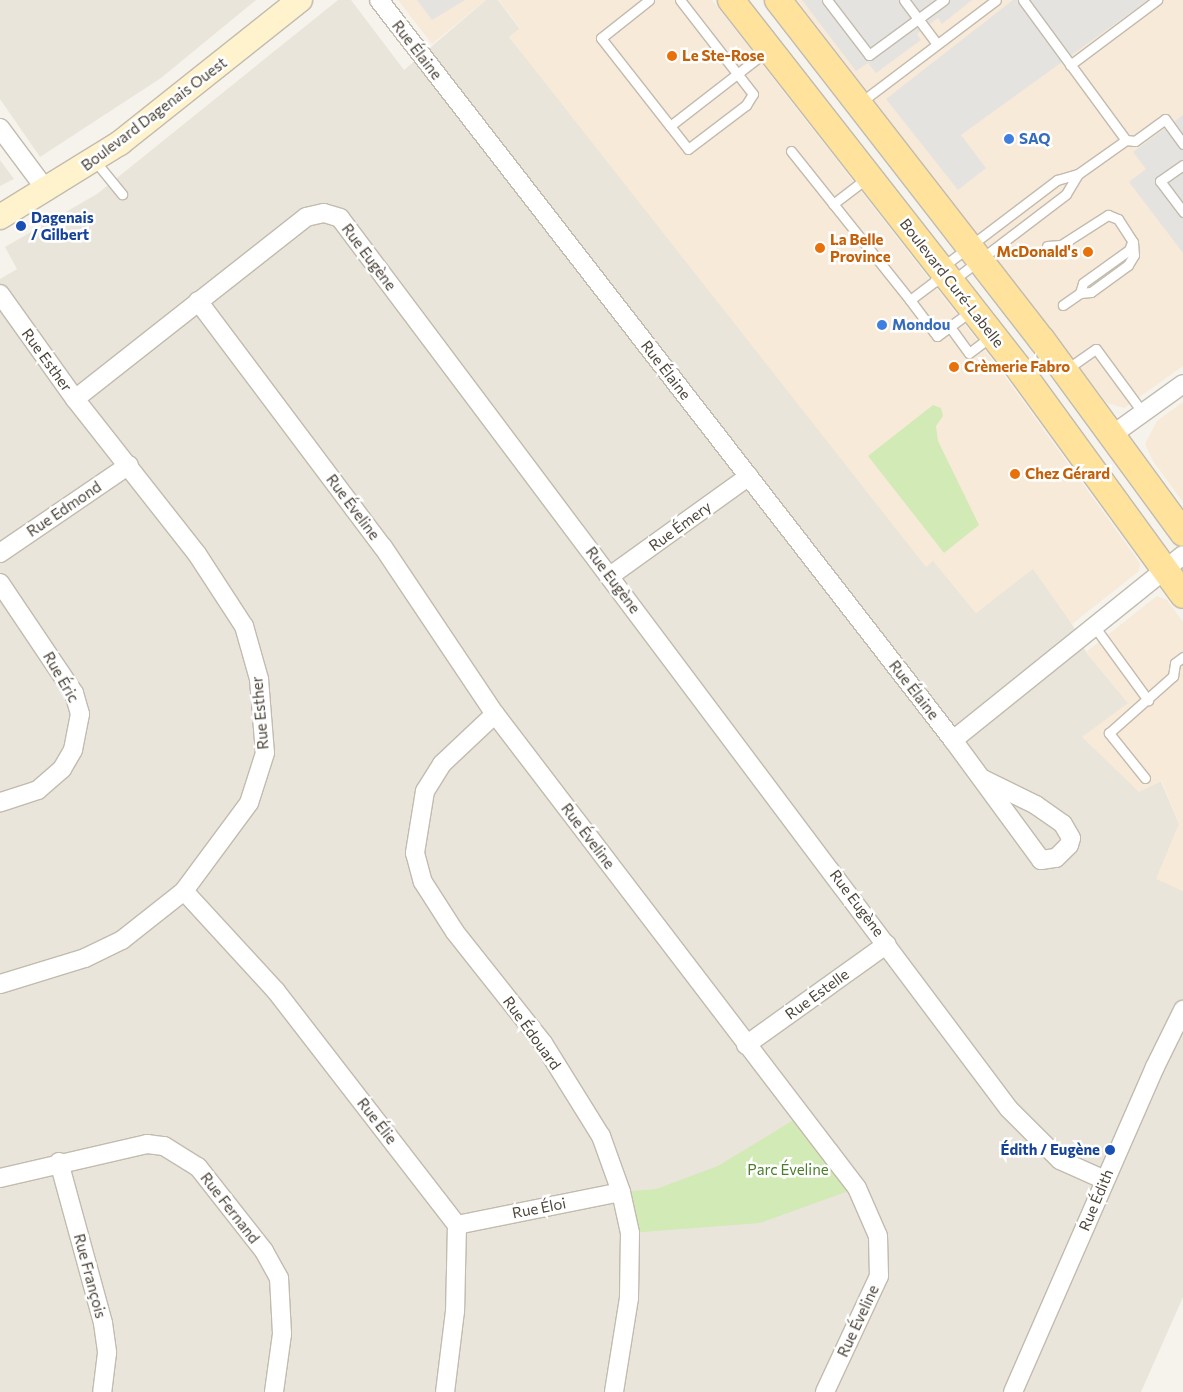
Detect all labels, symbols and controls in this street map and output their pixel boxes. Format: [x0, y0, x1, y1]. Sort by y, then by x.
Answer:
street label: Rue Élaine [388, 17, 446, 83]
place label: Le Ste-Rose [682, 47, 764, 65]
marker: Le Ste-Rose [666, 50, 678, 62]
street label: Boulevard Dagenais Ouest [78, 53, 230, 175]
place label: SAQ [1019, 130, 1051, 148]
marker: SAQ [1003, 133, 1015, 145]
place label: Dagenais / Gilbert [31, 208, 94, 243]
street label: Boulevard Curé-Labelle [896, 215, 1008, 351]
marker: Dagenais / Gilbert [15, 220, 27, 232]
street label: Rue Eugène [338, 220, 400, 294]
place label: La Belle Province [830, 230, 891, 265]
marker: La Belle Province [814, 242, 826, 254]
place label: McDonald's [997, 243, 1078, 261]
marker: McDonald's [1082, 246, 1094, 258]
place label: Mondou [892, 316, 950, 334]
marker: Mondou [876, 319, 888, 331]
street label: Rue Esther [18, 325, 76, 395]
street label: Rue Élaine [637, 337, 695, 403]
place label: Crèmerie Fabro [964, 358, 1070, 376]
marker: Crèmerie Fabro [948, 361, 960, 373]
place label: Chez Gérard [1025, 465, 1110, 483]
marker: Chez Gérard [1009, 468, 1021, 480]
street label: Rue Éveline [323, 471, 383, 543]
street label: Rue Edmond [23, 477, 105, 541]
street label: Rue Émery [645, 497, 715, 555]
street label: Rue Eugène [582, 543, 644, 617]
street label: Rue Éric [39, 649, 83, 705]
street label: Rue Élaine [885, 657, 943, 723]
street label: Rue Esther [248, 676, 272, 750]
street label: Rue Éveline [558, 800, 618, 872]
street label: Rue Eugène [826, 866, 888, 940]
street label: Rue Estelle [782, 965, 852, 1023]
street label: Rue Édouard [499, 993, 565, 1073]
street label: Rue Élie [353, 1094, 401, 1148]
place label: Édith / Eugène [1000, 1141, 1100, 1159]
marker: Édith / Eugène [1104, 1144, 1116, 1156]
park label: Parc Éveline [747, 1161, 829, 1179]
street label: Rue Édith [1075, 1166, 1117, 1234]
street label: Rue Fernand [197, 1169, 263, 1247]
street label: Rue Éloi [510, 1194, 568, 1222]
street label: Rue François [70, 1232, 110, 1320]
street label: Rue Éveline [834, 1282, 882, 1360]

